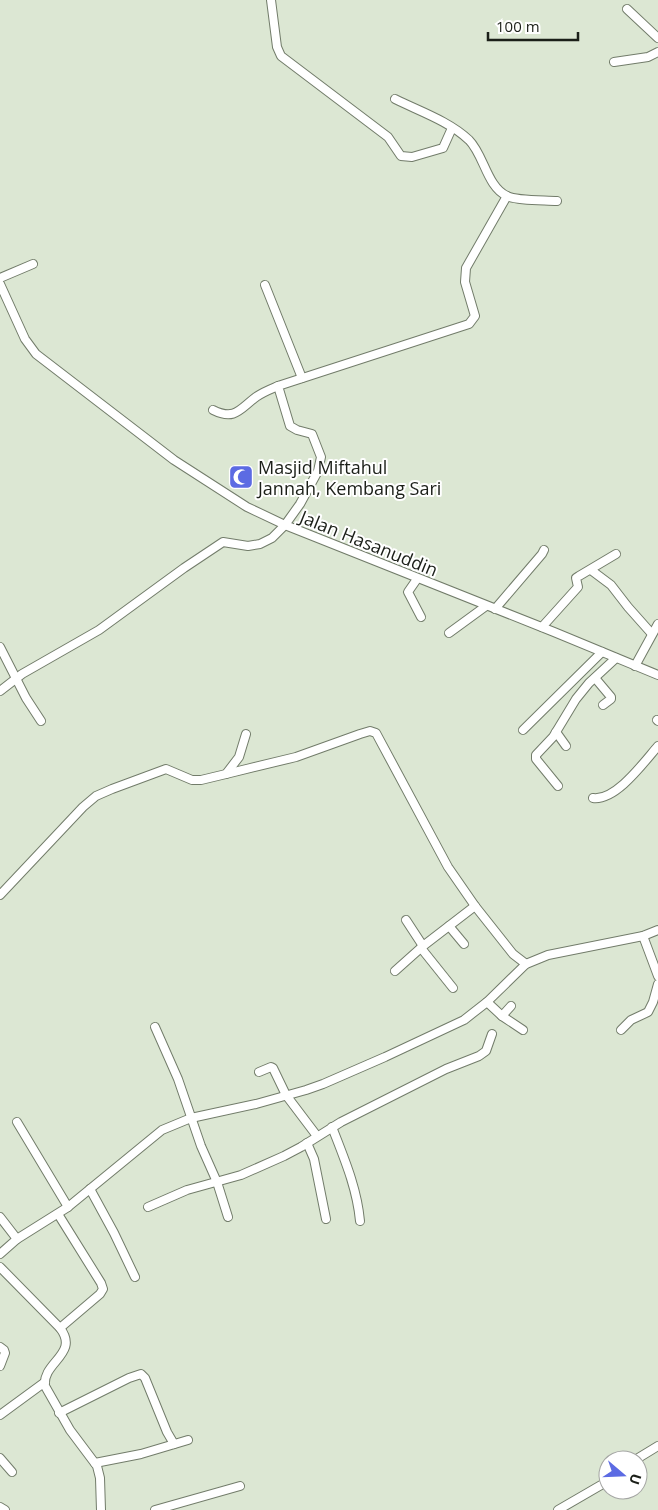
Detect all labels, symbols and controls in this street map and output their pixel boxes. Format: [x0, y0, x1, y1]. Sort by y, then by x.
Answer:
scale bar [488, 10, 578, 42]
text: 100 m [496, 16, 540, 36]
place label: Masjid Miftahul Jannah, Kembang Sari [256, 455, 441, 500]
mosque icon: Masjid Miftahul Jannah, Kembang Sari [228, 464, 254, 490]
street label: Jalan Hasanuddin [295, 504, 441, 582]
north arrow [598, 1450, 648, 1500]
text: U [625, 1471, 646, 1487]

